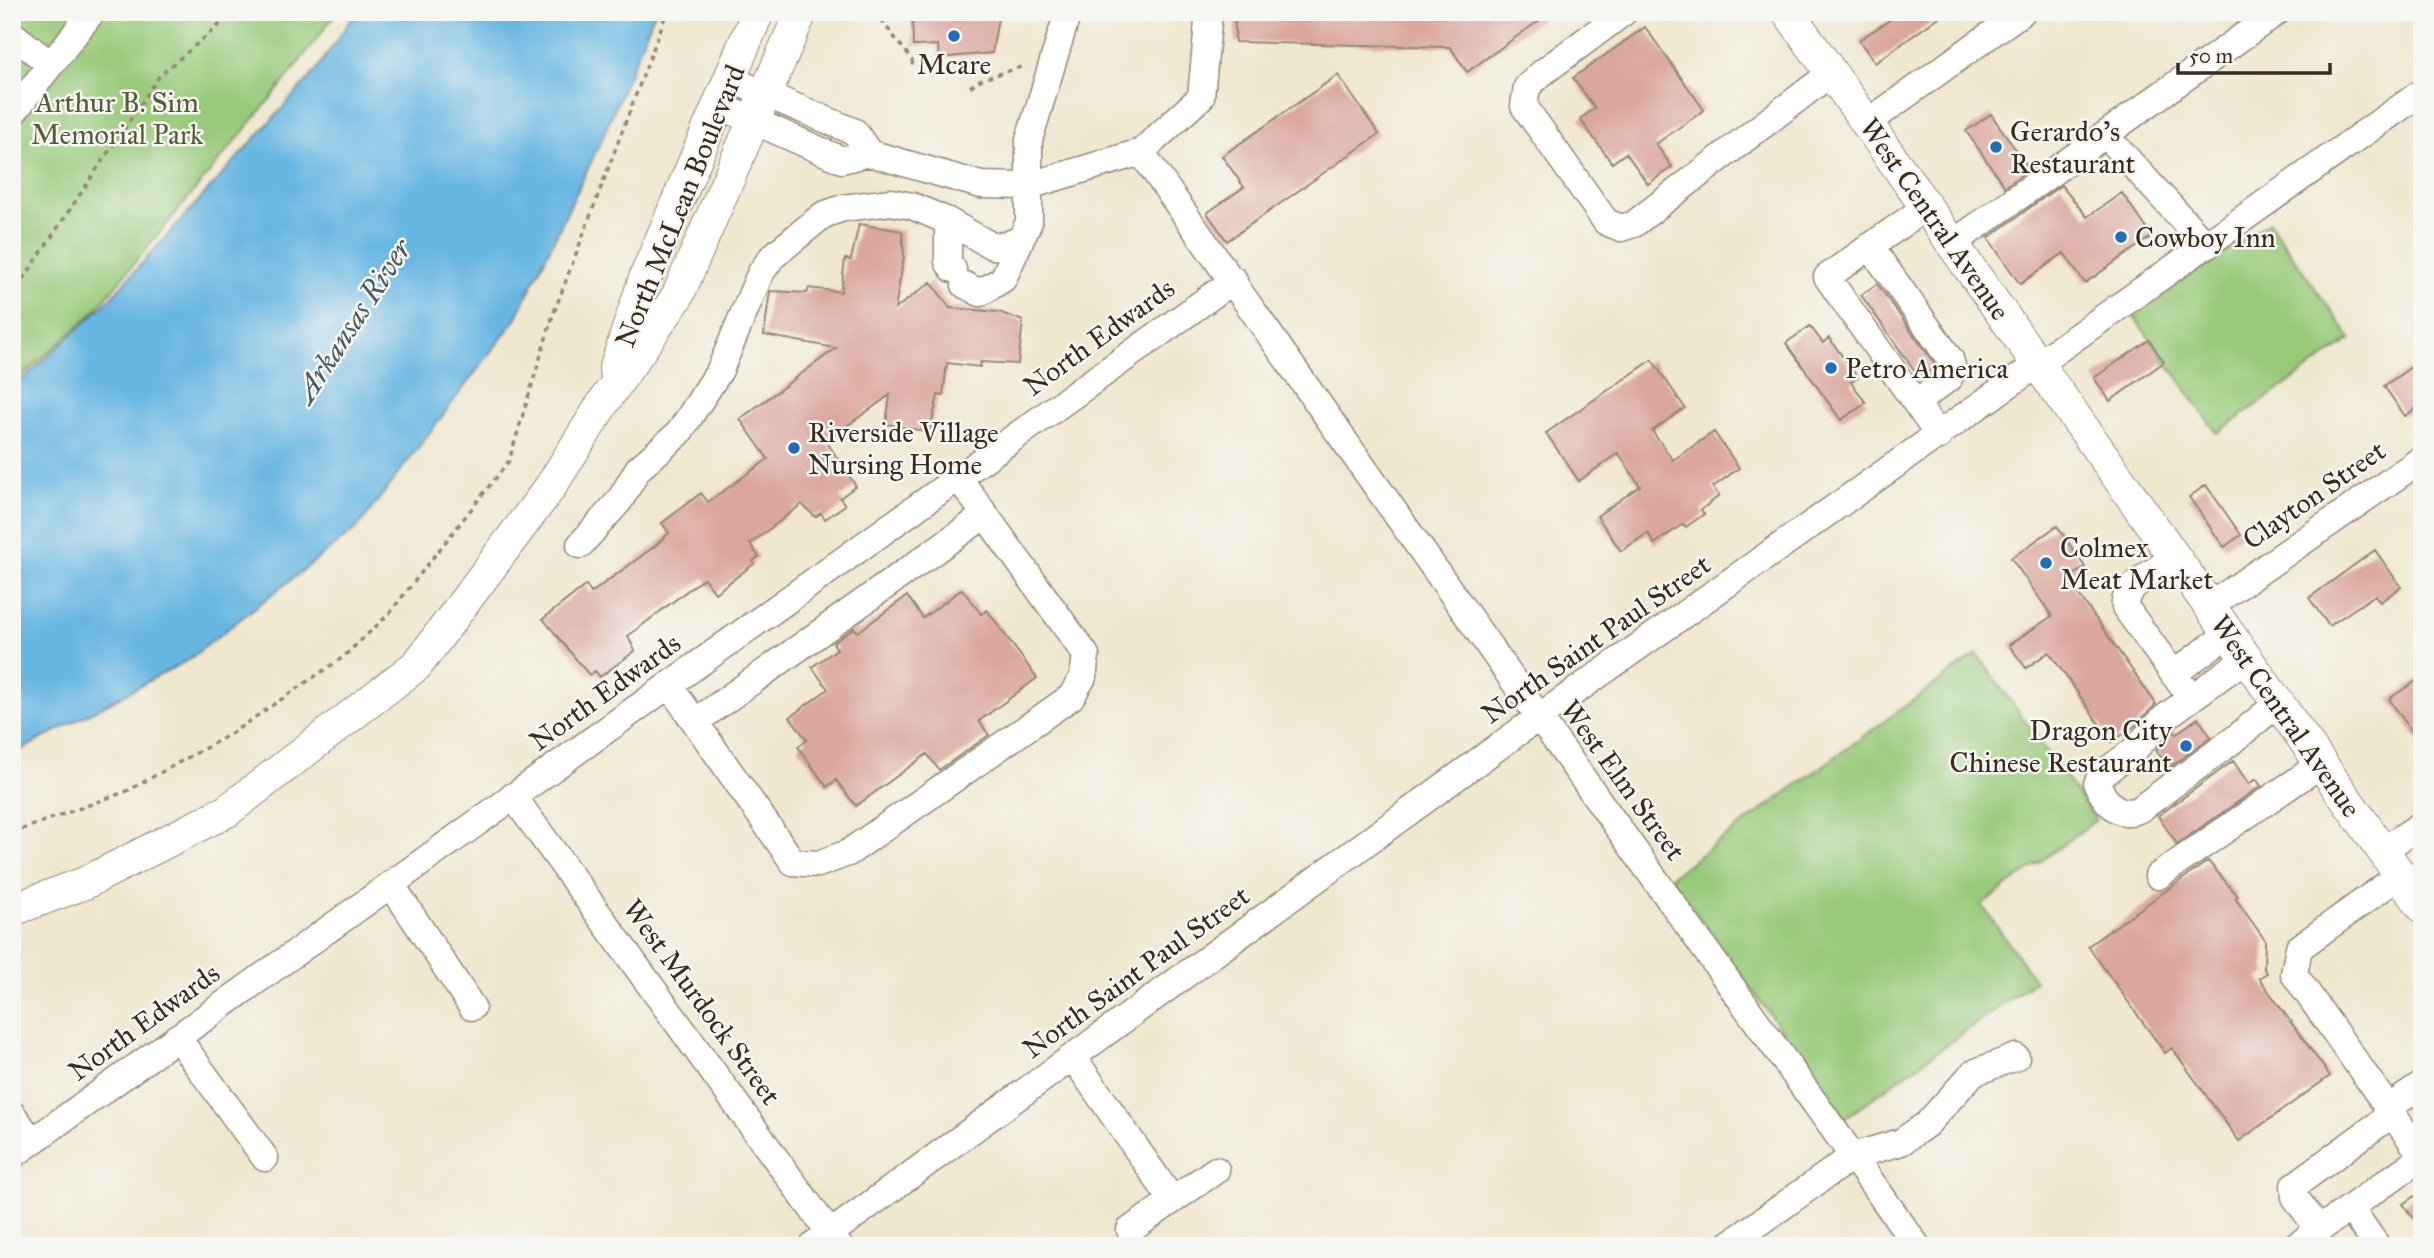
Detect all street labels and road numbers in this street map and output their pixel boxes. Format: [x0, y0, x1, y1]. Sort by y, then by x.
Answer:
street label: North McLean Boulevard [607, 60, 753, 352]
street label: West Central Avenue [1852, 111, 2018, 327]
street label: North Edwards [1017, 270, 1181, 404]
street label: Clayton Street [2236, 433, 2392, 557]
street label: North Saint Paul Street [1475, 547, 1717, 731]
street label: West Central Avenue [2203, 608, 2369, 824]
street label: North Edwards [523, 625, 687, 759]
street label: West Elm Street [1553, 693, 1693, 867]
street label: North Saint Paul Street [1016, 878, 1256, 1066]
street label: West Murdock Street [616, 892, 788, 1112]
street label: North Edwards [62, 955, 226, 1089]

